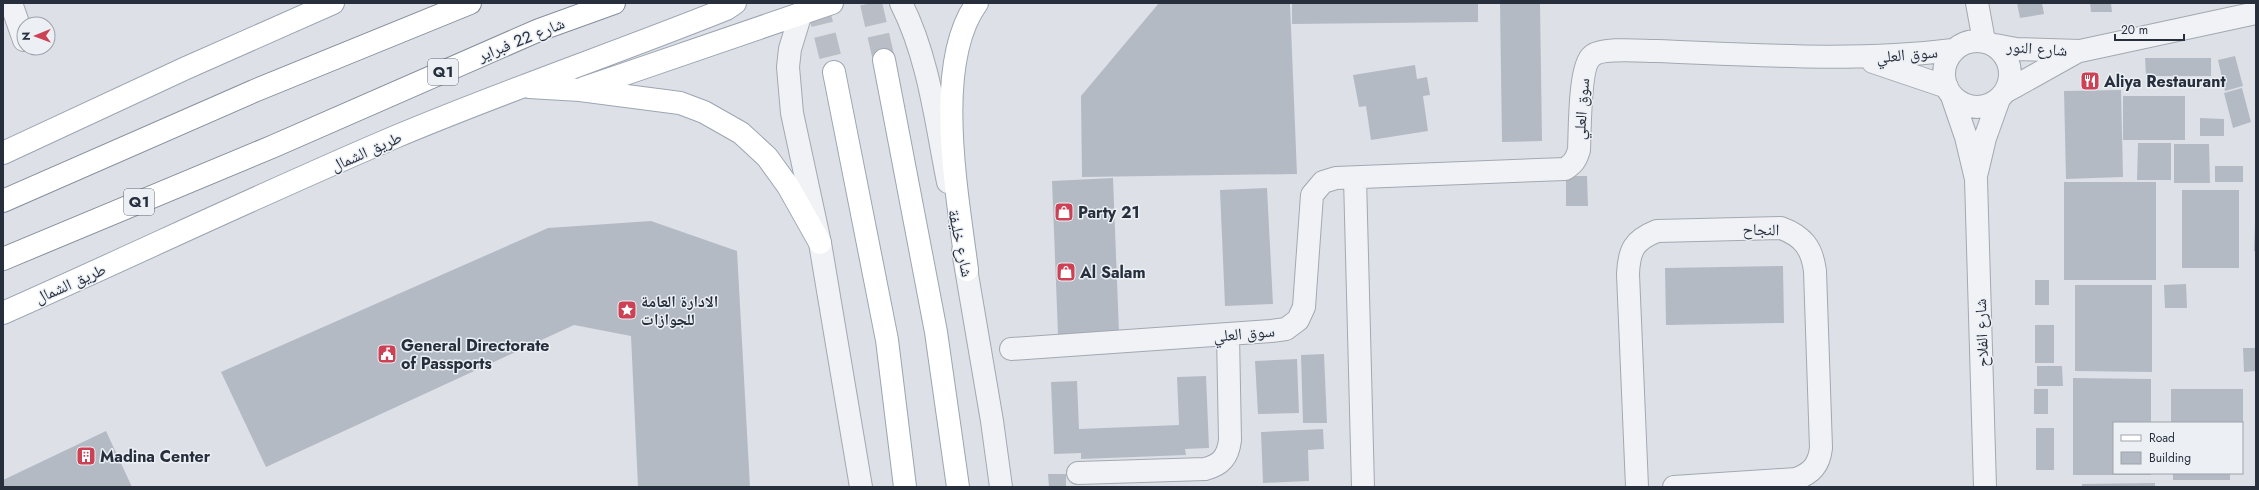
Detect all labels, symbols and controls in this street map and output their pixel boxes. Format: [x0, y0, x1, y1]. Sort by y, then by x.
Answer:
street label: شارع 22 فبراير [473, 12, 568, 68]
north arrow [16, 16, 56, 56]
scale bar [2115, 16, 2184, 42]
text: 20 m [2121, 21, 2148, 39]
text: N [18, 32, 34, 41]
street label: شارع النور [2005, 35, 2068, 62]
street label: سوق العلي [1875, 40, 1939, 70]
road number: Q1 [428, 59, 458, 85]
restaurant icon: Aliya Restaurant [2079, 70, 2101, 92]
place label: Aliya Restaurant [2103, 70, 2226, 93]
street label: سوق العلي [1568, 77, 1596, 141]
street label: طريق الشمال [327, 126, 405, 177]
road number: Q1 [124, 189, 154, 215]
shop icon: Party 21 [1053, 201, 1075, 223]
place label: Party 21 [1078, 201, 1140, 224]
street label: شارع خليفة [942, 207, 979, 279]
street label: النجاح [1742, 218, 1780, 241]
street label: طريق الشمال [31, 258, 109, 309]
shop icon: Al Salam [1055, 261, 1077, 283]
place label: Al Salam [1079, 261, 1146, 284]
place label: الادارة العامة للجوازات [641, 290, 718, 331]
street label: شارع الفلاح [1969, 298, 1994, 368]
place icon: الادارة العامة للجوازات [616, 299, 638, 321]
street label: سوق العلي [1212, 319, 1276, 349]
place label: General Directorate of Passports [401, 334, 549, 375]
public building icon: General Directorate of Passports [376, 343, 398, 365]
legend [2113, 422, 2243, 474]
text: Road [2149, 429, 2175, 447]
building icon: Madina Center [75, 445, 97, 467]
place label: Madina Center [100, 445, 211, 468]
text: Building [2149, 449, 2191, 467]

